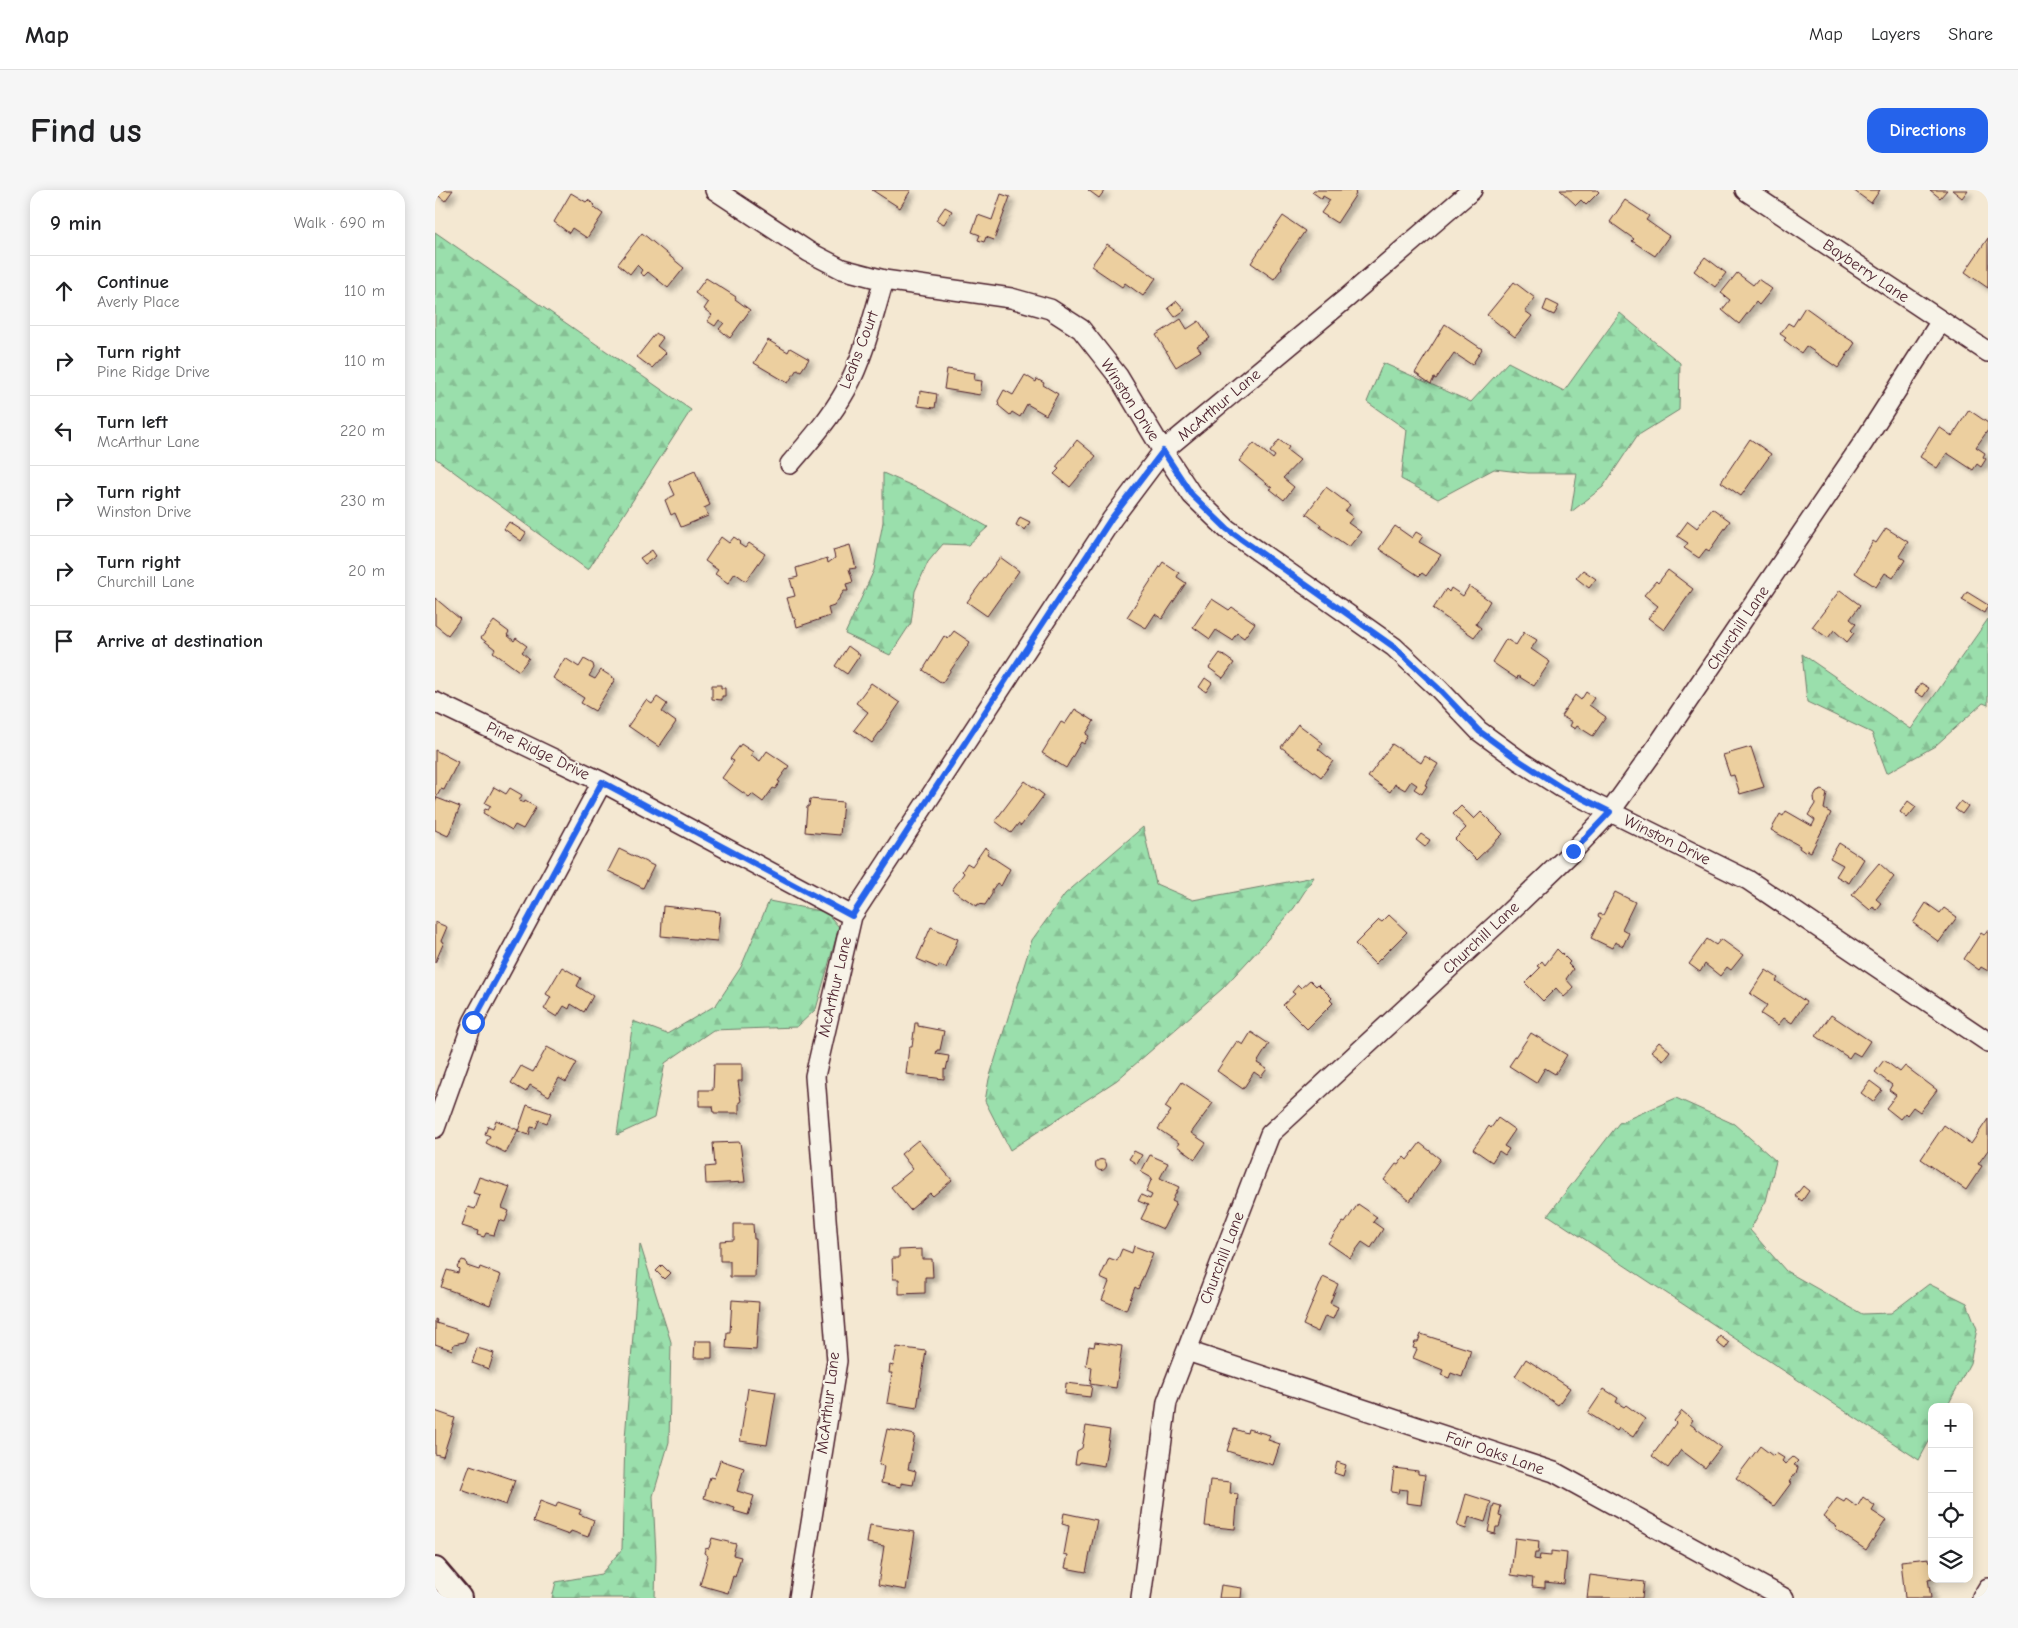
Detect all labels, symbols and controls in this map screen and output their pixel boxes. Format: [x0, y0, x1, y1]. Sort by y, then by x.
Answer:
text: Map [25, 21, 69, 49]
text: Map [1809, 24, 1843, 45]
text: Layers [1871, 24, 1920, 45]
text: Share [1948, 24, 1993, 45]
button: Directions [1867, 108, 1988, 153]
text: Find us [30, 110, 142, 151]
text: 9 min [50, 211, 102, 235]
text: Walk · 690 m [294, 214, 385, 232]
street label: Bayberry Lane [1820, 236, 1912, 306]
text: Continue [97, 271, 169, 293]
icon: ahead [50, 277, 78, 305]
text: 110 m [344, 282, 385, 300]
text: Averly Place [97, 293, 179, 311]
street label: Leahs Court [836, 308, 882, 391]
text: Turn right [97, 341, 181, 363]
icon: right [50, 347, 78, 375]
text: 110 m [344, 352, 385, 370]
street label: Winston Drive [1097, 356, 1163, 444]
text: Pine Ridge Drive [97, 363, 210, 381]
street label: McArthur Lane [1174, 365, 1264, 445]
text: Turn left [97, 411, 168, 433]
icon: left [50, 417, 78, 445]
text: 220 m [340, 422, 385, 440]
text: McArthur Lane [97, 433, 200, 451]
text: Turn right [97, 481, 181, 503]
icon: right [50, 487, 78, 515]
text: 230 m [340, 492, 385, 510]
text: Winston Drive [97, 503, 191, 521]
text: Turn right [97, 551, 181, 573]
icon: right [50, 557, 78, 585]
text: 20 m [348, 562, 385, 580]
text: Churchill Lane [97, 573, 195, 591]
street label: Churchill Lane [1703, 583, 1773, 673]
icon: arrive [50, 627, 78, 655]
text: Arrive at destination [97, 630, 263, 652]
street label: Pine Ridge Drive [483, 718, 593, 784]
street label: Winston Drive [1621, 811, 1713, 869]
route end [1562, 840, 1585, 863]
street label: Churchill Lane [1439, 898, 1523, 978]
street label: McArthur Lane [815, 935, 855, 1039]
route start [462, 1011, 485, 1034]
street label: Churchill Lane [1196, 1209, 1248, 1307]
street label: McArthur Lane [813, 1351, 843, 1455]
map controls [1928, 1403, 1973, 1583]
button: + [1928, 1403, 1973, 1448]
street label: Fair Oaks Lane [1443, 1428, 1547, 1478]
button: − [1928, 1448, 1973, 1493]
button: locate [1928, 1493, 1973, 1538]
button: layers [1928, 1538, 1973, 1583]

